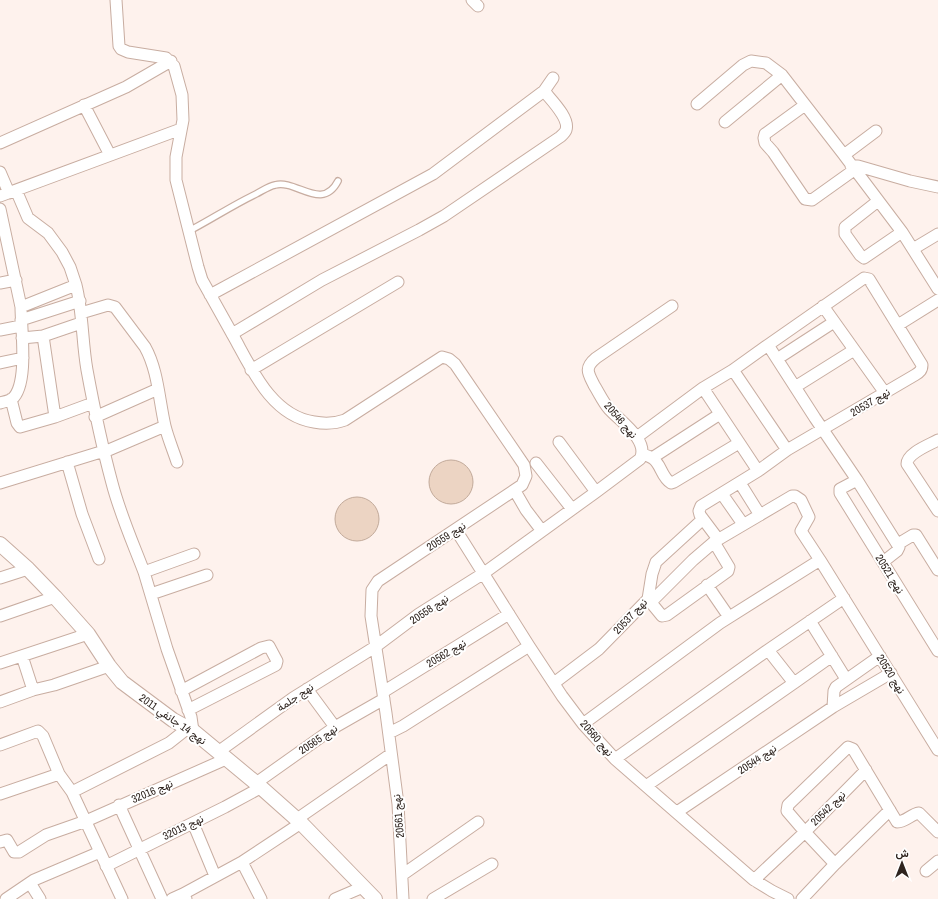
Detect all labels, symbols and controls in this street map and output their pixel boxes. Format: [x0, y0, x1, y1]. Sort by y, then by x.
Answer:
street label: نهج 20537 [848, 385, 893, 420]
street label: نهج 20546 [601, 399, 641, 442]
street label: نهج 20559 [424, 518, 469, 555]
street label: نهج 20521 [872, 552, 908, 597]
street label: نهج 20558 [407, 591, 452, 628]
street label: نهج 20537 [610, 595, 651, 637]
street label: نهج 20562 [424, 636, 469, 671]
street label: نهج 20520 [873, 652, 909, 697]
street label: نهج جلمة [274, 680, 317, 715]
street label: نهج 14 جانفي 2011 [135, 691, 209, 750]
street label: نهج 20560 [577, 717, 617, 760]
street label: نهج 20565 [296, 721, 341, 758]
street label: نهج 20544 [735, 741, 780, 778]
street label: نهج 32016 [129, 776, 175, 807]
street label: نهج 20542 [808, 788, 849, 829]
street label: نهج 20561 [389, 793, 408, 838]
street label: نهج 32013 [160, 811, 206, 844]
north arrow [882, 843, 922, 883]
text: ش [895, 846, 909, 860]

